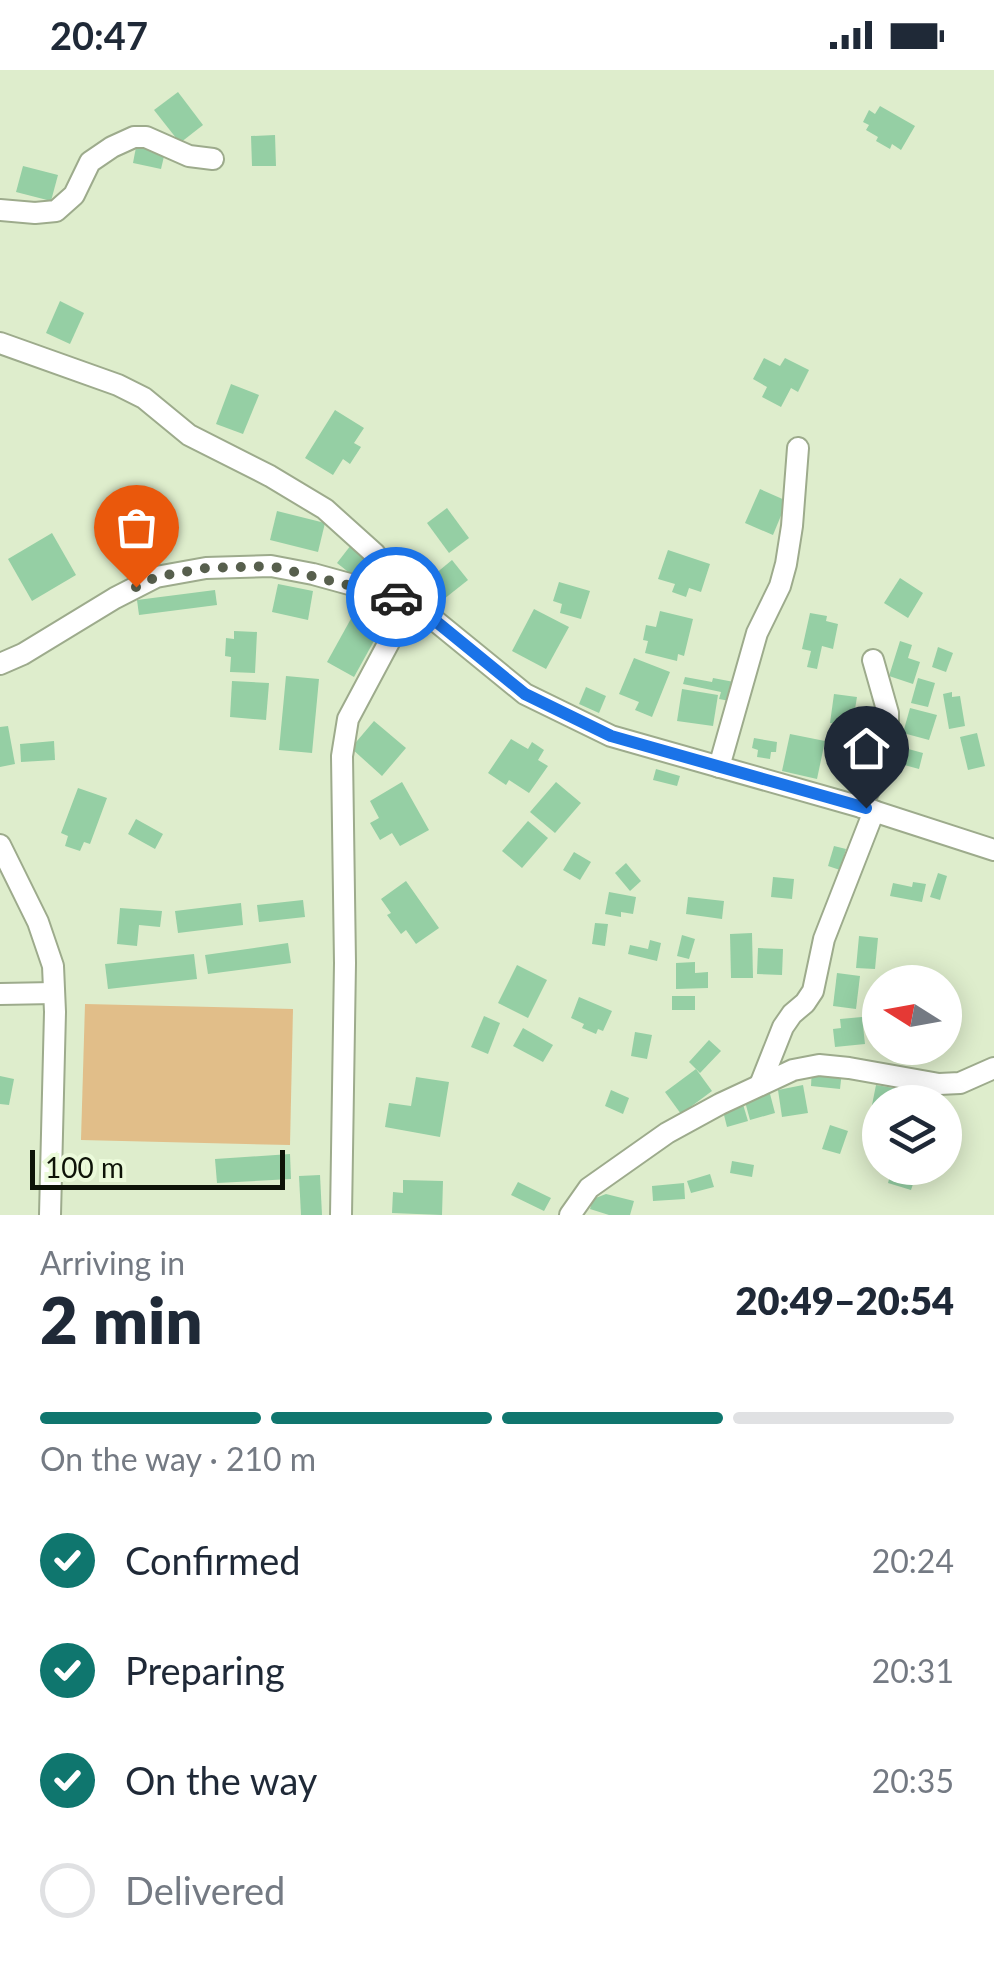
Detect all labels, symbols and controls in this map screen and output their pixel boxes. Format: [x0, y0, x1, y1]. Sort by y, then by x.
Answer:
text: 20:47 [50, 12, 148, 58]
pin [94, 485, 179, 588]
icon: bag [109, 500, 164, 555]
courier [346, 547, 446, 647]
icon: car [369, 570, 424, 625]
pin [824, 706, 909, 809]
icon: home [839, 721, 894, 776]
north arrow [862, 965, 962, 1065]
map controls [862, 965, 962, 1185]
button: layers [862, 1085, 962, 1185]
scale bar [30, 1145, 285, 1190]
text: 100 m [45, 1150, 124, 1184]
text: Arriving in [40, 1243, 185, 1282]
text: 20:49–20:54 [735, 1277, 954, 1323]
text: 2 min [40, 1280, 202, 1358]
text: On the way · 210 m [40, 1439, 316, 1478]
icon: check [40, 1533, 95, 1588]
text: Confirmed [125, 1537, 301, 1583]
text: 20:24 [872, 1541, 954, 1580]
icon: check [40, 1643, 95, 1698]
text: Preparing [125, 1647, 285, 1693]
text: 20:31 [872, 1651, 954, 1690]
icon: check [40, 1753, 95, 1808]
text: On the way [125, 1757, 317, 1803]
text: 20:35 [872, 1761, 954, 1800]
text: Delivered [125, 1867, 285, 1913]

